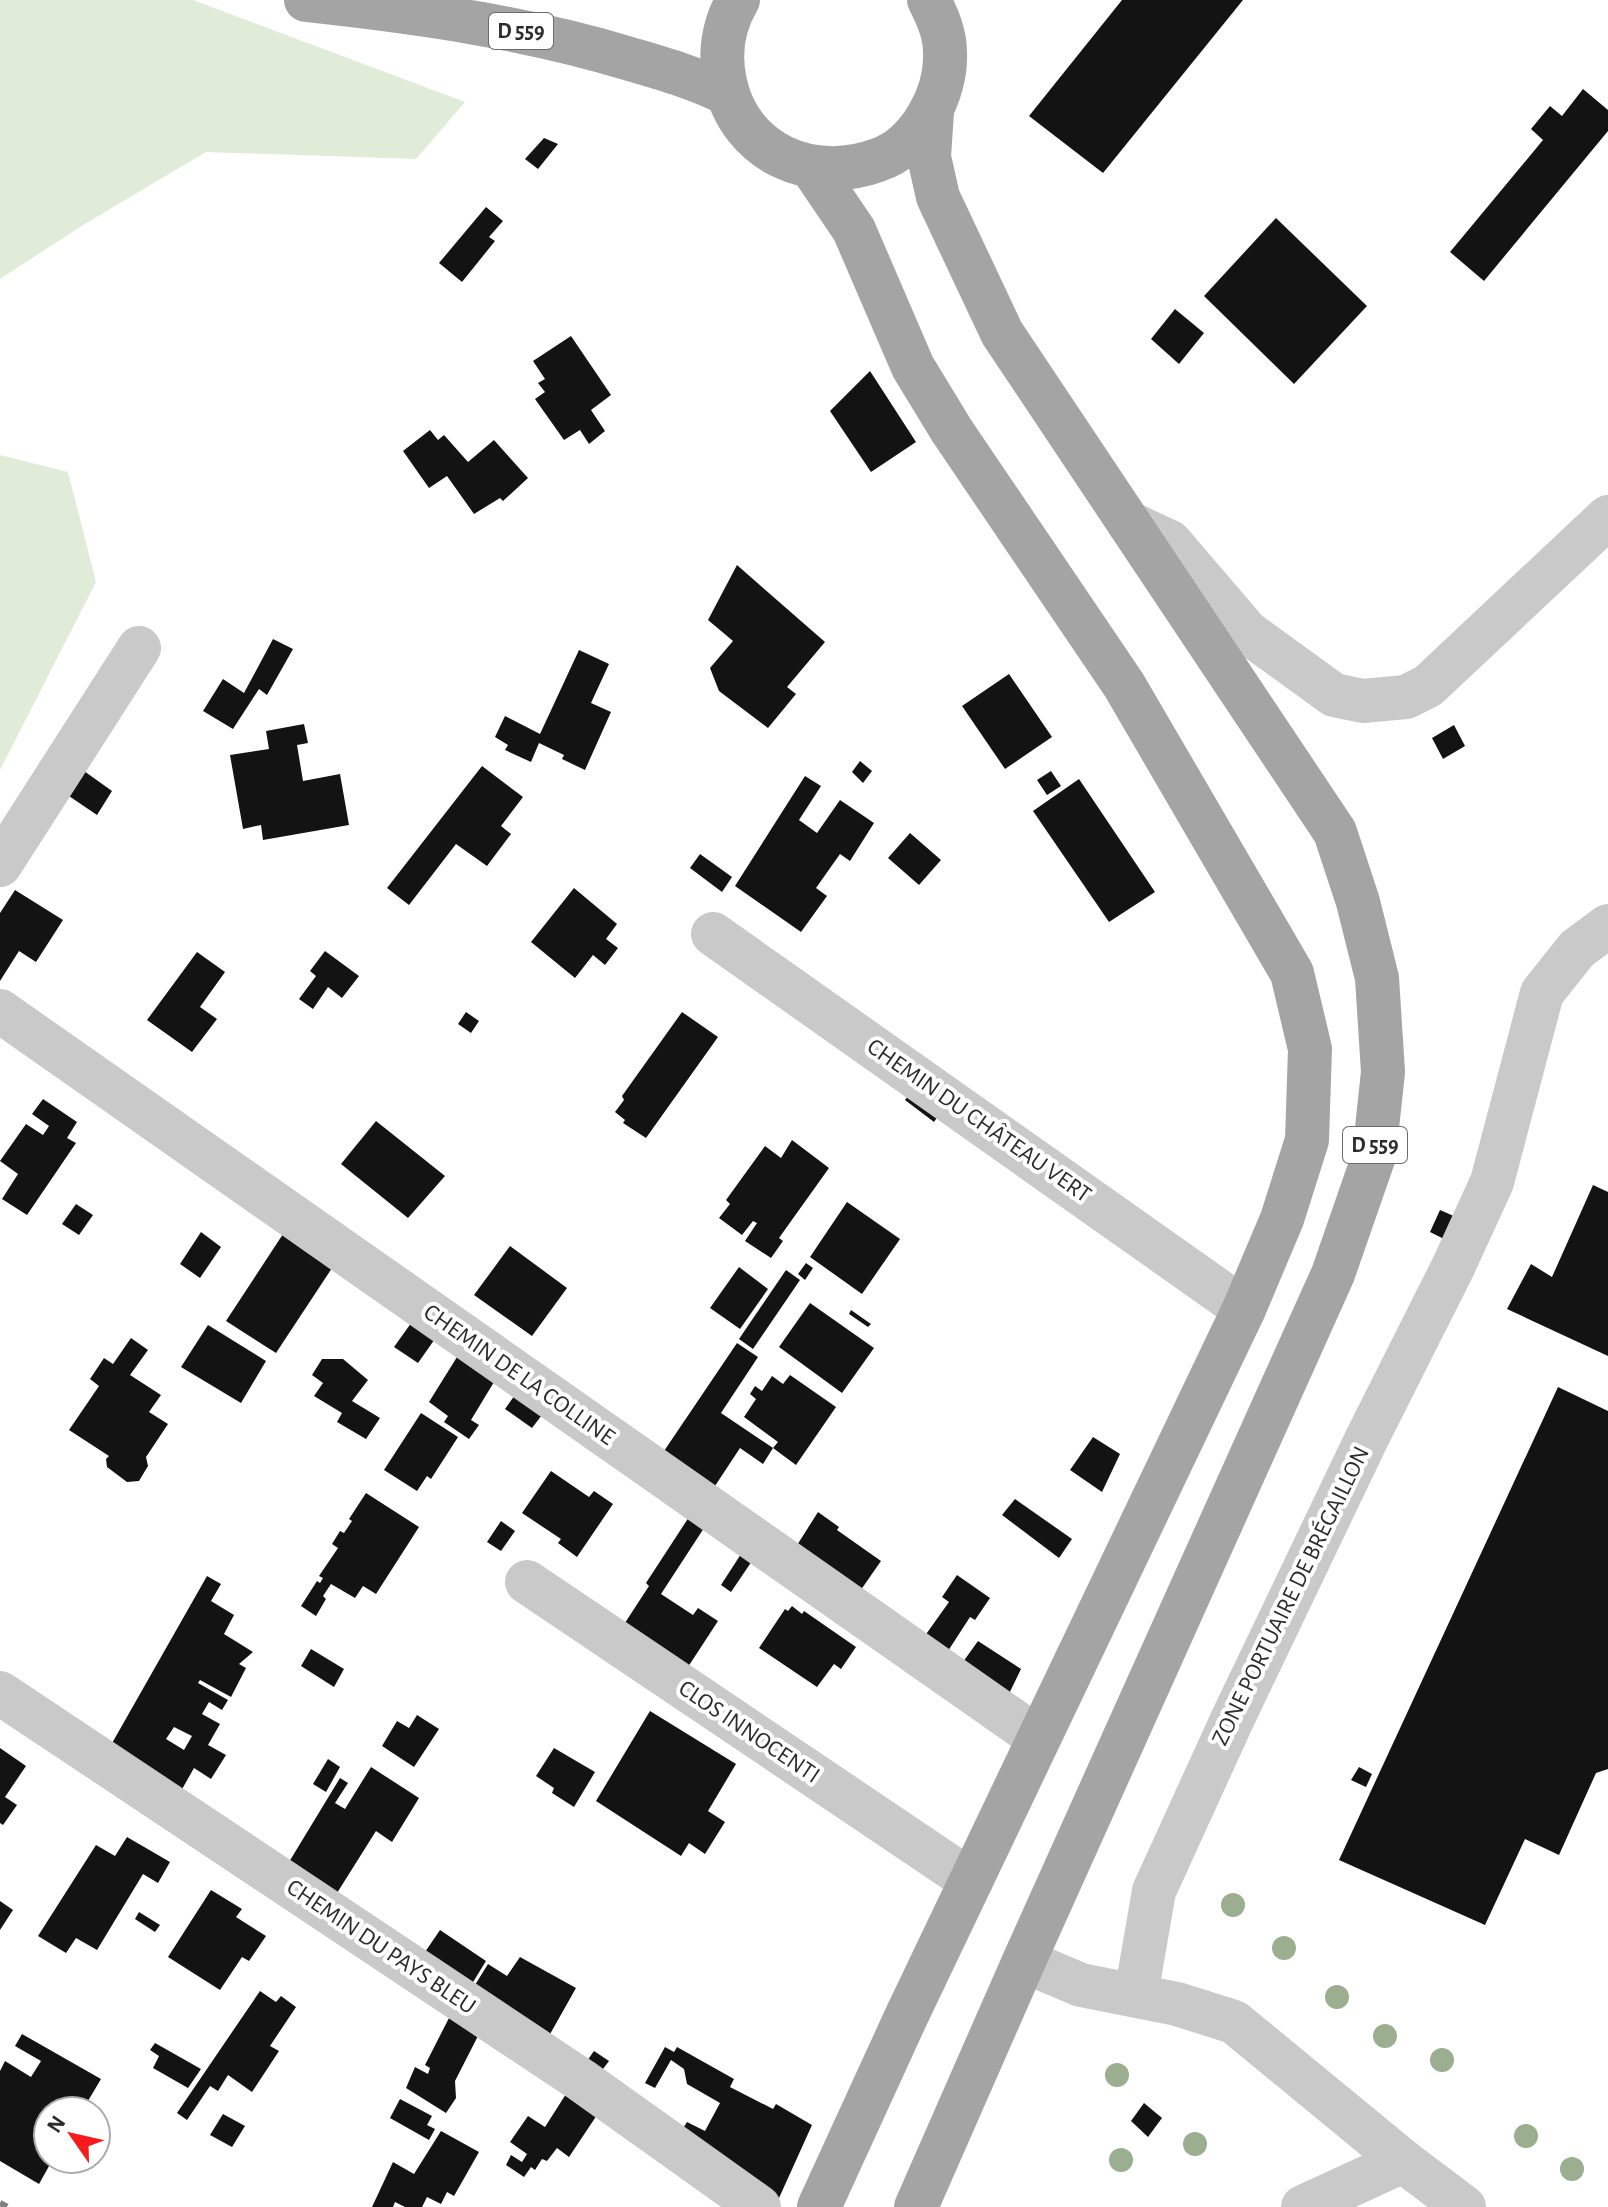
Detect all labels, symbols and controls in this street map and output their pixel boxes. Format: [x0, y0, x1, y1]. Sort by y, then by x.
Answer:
road number: D 559 [489, 13, 553, 49]
street label: CHEMIN DU CHÂTEAU VERT [863, 1033, 1097, 1208]
road number: D 559 [1343, 1127, 1407, 1163]
street label: CHEMIN DE LA COLLINE [419, 1300, 619, 1450]
street label: ZONE PORTUAIRE DE BRÉGAILLON [1206, 1442, 1374, 1749]
street label: CLOS INNOCENTI [674, 1676, 824, 1788]
street label: CHEMIN DU PAYS BLEU [282, 1875, 480, 2019]
north arrow [32, 2095, 112, 2175]
text: N [43, 2112, 70, 2137]

